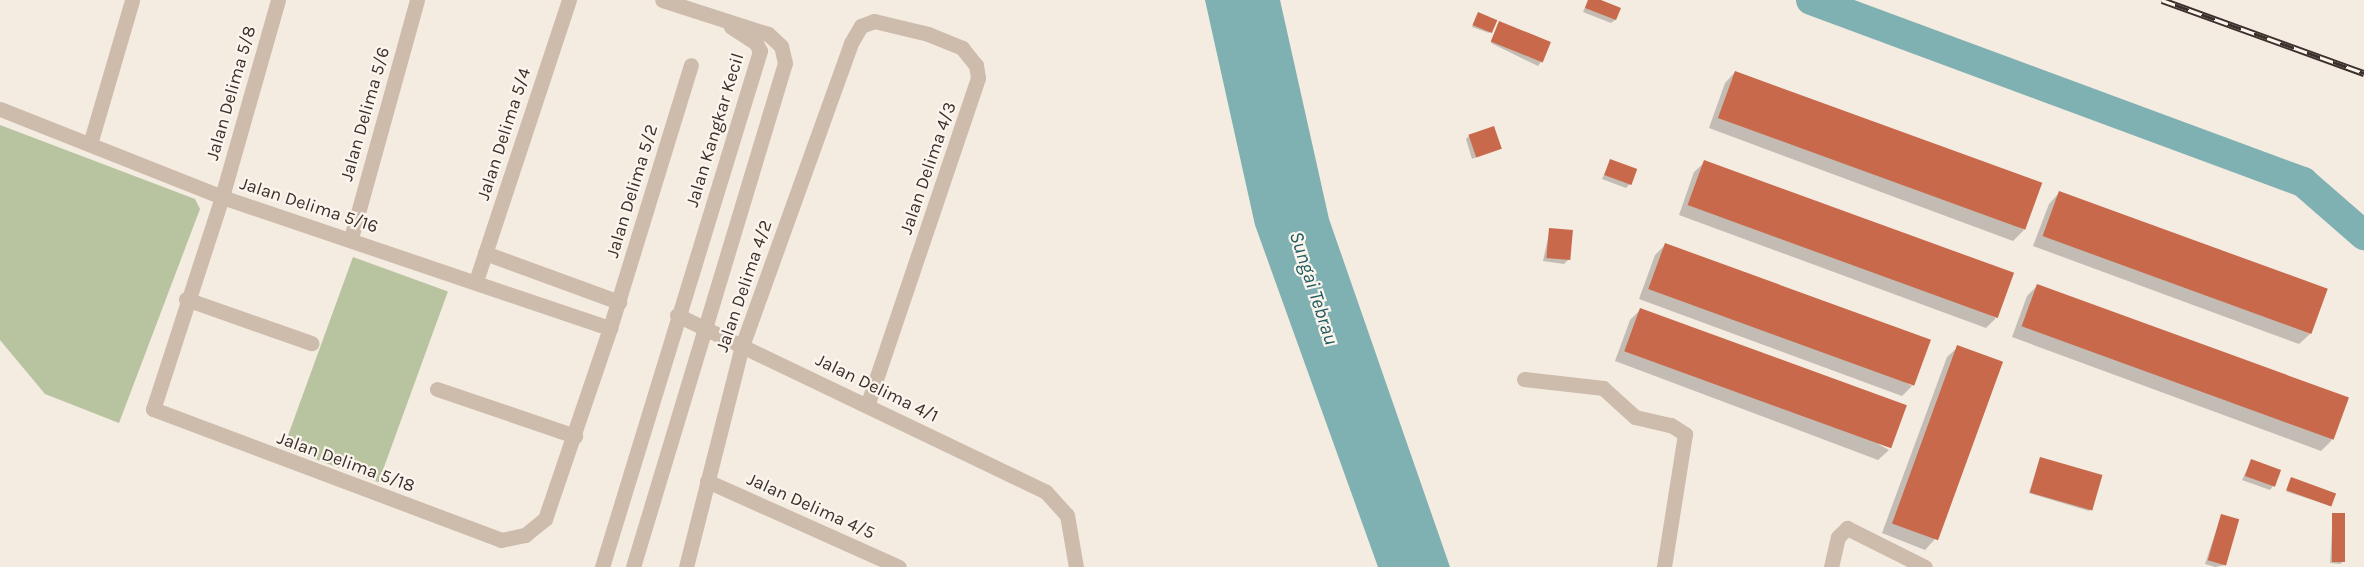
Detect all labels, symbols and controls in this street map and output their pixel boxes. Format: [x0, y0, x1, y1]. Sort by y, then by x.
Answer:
street label: Jalan Delima 5/8 [201, 23, 261, 163]
street label: Jalan Delima 5/6 [336, 45, 394, 183]
street label: Jalan Kangkar Kecil [681, 50, 749, 210]
street label: Jalan Delima 5/4 [472, 65, 536, 203]
street label: Jalan Delima 4/3 [895, 99, 961, 237]
street label: Jalan Delima 5/2 [601, 122, 663, 260]
street label: Jalan Delima 5/16 [237, 172, 381, 238]
street label: Jalan Delima 4/2 [711, 217, 777, 355]
water label: Sungai Tebrau [1284, 228, 1344, 348]
street label: Jalan Delima 4/1 [812, 349, 942, 427]
street label: Jalan Delima 5/18 [274, 427, 418, 497]
street label: Jalan Delima 4/5 [744, 468, 878, 544]

